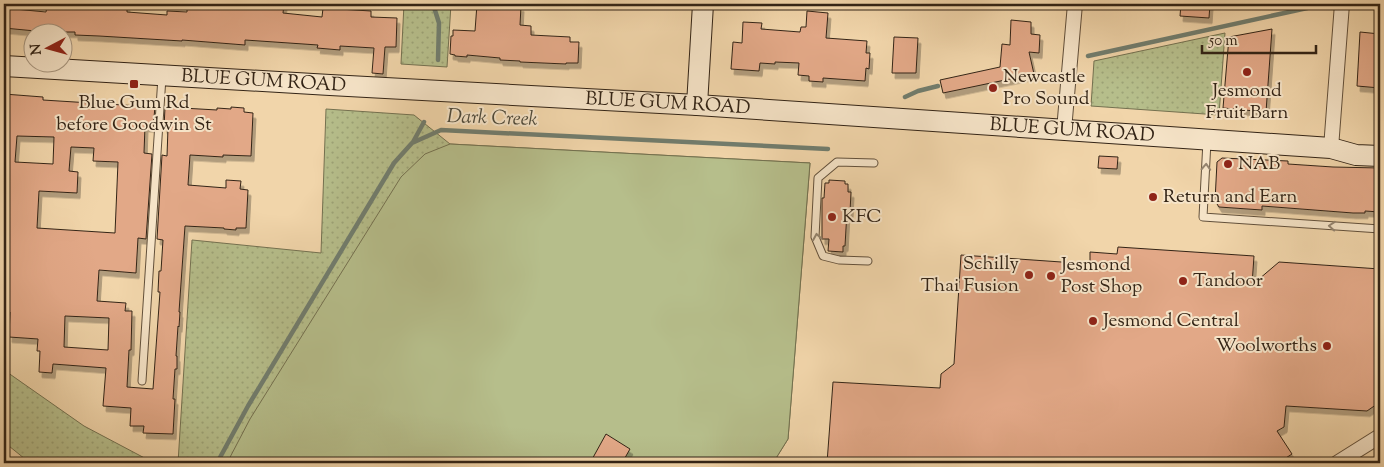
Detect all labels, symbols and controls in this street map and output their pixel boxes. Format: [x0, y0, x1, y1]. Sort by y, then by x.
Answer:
north arrow [22, 22, 72, 72]
scale bar [1202, 22, 1315, 54]
text: 50 m [1208, 31, 1238, 52]
text: N [27, 43, 48, 56]
street label: BLUE GUM ROAD [180, 63, 347, 99]
place label: Newcastle Pro Sound [1003, 64, 1090, 113]
marker: Jesmond Fruit Barn [1241, 66, 1253, 78]
marker: Blue Gum Rd before Goodwin St [128, 78, 140, 90]
place label: Jesmond Fruit Barn [1206, 78, 1288, 127]
marker: Newcastle Pro Sound [987, 82, 999, 94]
street label: BLUE GUM ROAD [585, 85, 751, 122]
place label: Blue Gum Rd before Goodwin St [56, 90, 212, 139]
water label: Dark Creek [446, 103, 538, 135]
street label: BLUE GUM ROAD [989, 111, 1155, 150]
place label: NAB [1238, 151, 1280, 178]
marker: NAB [1222, 158, 1234, 170]
one-way arrow [1200, 162, 1211, 170]
place label: Return and Earn [1163, 184, 1298, 211]
marker: Return and Earn [1147, 191, 1159, 203]
place label: KFC [842, 204, 882, 231]
marker: KFC [826, 211, 838, 223]
one-way arrow [1327, 220, 1335, 231]
one-way arrow [812, 232, 822, 241]
place label: Schilly Thai Fusion [921, 251, 1020, 300]
place label: Jesmond Post Shop [1060, 252, 1142, 301]
place label: Tandoor [1193, 268, 1263, 295]
marker: Schilly Thai Fusion [1023, 269, 1035, 281]
marker: Jesmond Post Shop [1045, 270, 1057, 282]
marker: Tandoor [1177, 275, 1189, 287]
place label: Jesmond Central [1102, 308, 1239, 335]
marker: Jesmond Central [1087, 315, 1099, 327]
place label: Woolworths [1216, 333, 1317, 360]
marker: Woolworths [1321, 340, 1333, 352]

